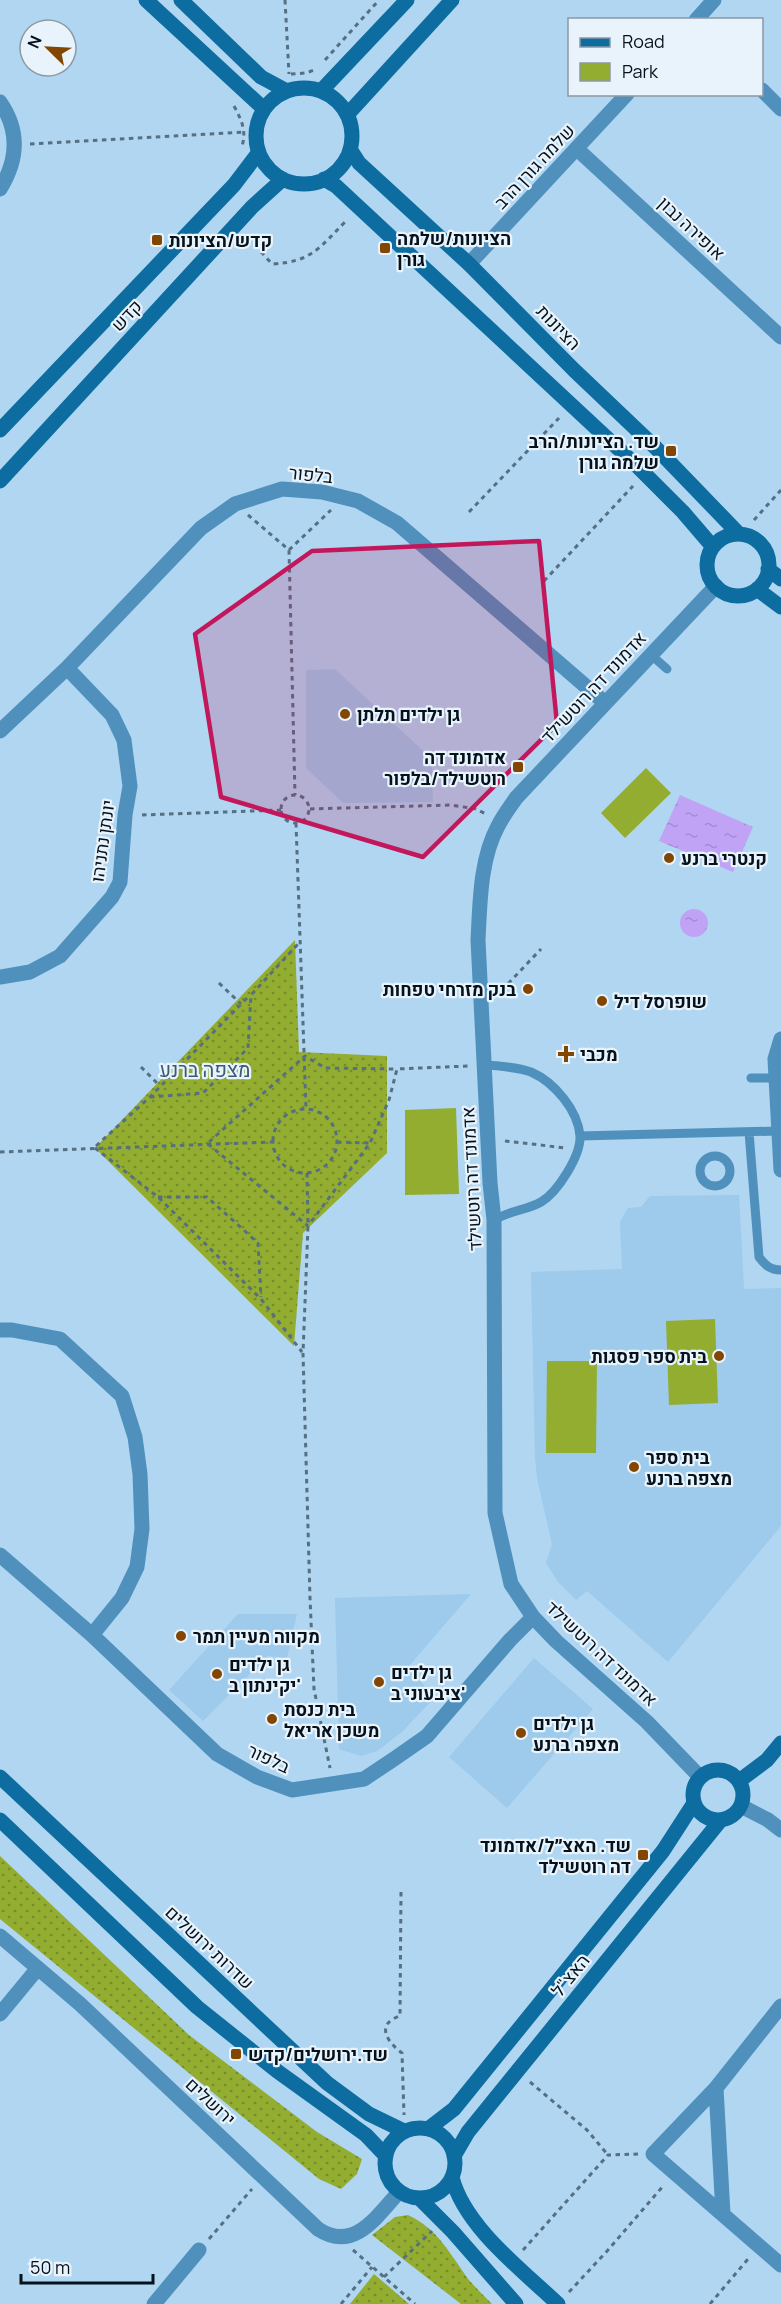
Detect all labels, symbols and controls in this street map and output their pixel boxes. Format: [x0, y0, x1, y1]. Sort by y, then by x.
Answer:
north arrow [18, 18, 78, 78]
legend [568, 18, 763, 96]
text: Road [622, 29, 665, 53]
text: N [22, 32, 47, 52]
text: Park [622, 59, 659, 83]
street label: שלמה גורן הרב [488, 118, 580, 214]
street label: אופירה נבון [653, 191, 731, 265]
place label: הציונות/שלמה גורן [397, 226, 511, 271]
place label: קדש/הציונות [169, 228, 272, 252]
marker: קדש/הציונות [150, 233, 164, 247]
marker: הציונות/שלמה גורן [378, 241, 392, 255]
street label: קדש [105, 294, 147, 336]
street label: הציונות [532, 299, 586, 355]
place label: שד. הציונות/הרב שלמה גורן [529, 429, 659, 474]
marker: שד. הציונות/הרב שלמה גורן [664, 444, 678, 458]
street label: בלפור [288, 460, 335, 488]
street label: אדמונד דה רוטשילד [535, 626, 651, 748]
place label: גן ילדים תלתן [357, 702, 460, 726]
marker: גן ילדים תלתן [338, 707, 352, 721]
place label: אדמונד דה רוטשילד/בלפור [385, 745, 506, 790]
marker: אדמונד דה רוטשילד/בלפור [511, 760, 525, 774]
street label: יונתן נתניהו [84, 798, 120, 884]
place label: קנטרי ברנע [681, 846, 767, 870]
marker: קנטרי ברנע [662, 851, 676, 865]
place label: בנק מזרחי טפחות [383, 977, 516, 1001]
marker: בנק מזרחי טפחות [521, 982, 535, 996]
place label: שופרסל דיל [614, 989, 707, 1013]
marker: שופרסל דיל [595, 994, 609, 1008]
place label: מכבי [580, 1042, 618, 1066]
marker: מכבי [557, 1045, 575, 1063]
district label: מצפה ברנע [159, 1056, 251, 1083]
street label: אדמונד דה רוטשילד [455, 1106, 487, 1252]
place label: בית ספר פסגות [591, 1344, 707, 1368]
marker: בית ספר פסגות [712, 1349, 726, 1363]
place label: בית ספר מצפה ברנע [646, 1445, 732, 1490]
marker: בית ספר מצפה ברנע [627, 1460, 641, 1474]
street label: אדמונד דה רוטשילד [541, 1595, 663, 1711]
place label: מקווה מעיין תמר [193, 1624, 320, 1648]
marker: מקווה מעיין תמר [174, 1629, 188, 1643]
place label: גן ילדים יקינתון ב' [229, 1652, 301, 1697]
place label: גן ילדים ציבעוני ב' [391, 1660, 466, 1705]
marker: גן ילדים יקינתון ב' [210, 1667, 224, 1681]
marker: גן ילדים ציבעוני ב' [372, 1675, 386, 1689]
place label: בית כנסת משכן אריאל [284, 1697, 379, 1742]
place label: גן ילדים מצפה ברנע [533, 1711, 619, 1756]
marker: בית כנסת משכן אריאל [265, 1712, 279, 1726]
marker: גן ילדים מצפה ברנע [514, 1726, 528, 1740]
street label: בלפור [244, 1738, 295, 1778]
place label: שד. האצ״ל/אדמונד דה רוטשילד [480, 1833, 631, 1878]
marker: שד. האצ״ל/אדמונד דה רוטשילד [636, 1848, 650, 1862]
street label: שדרות ירושלים [161, 1900, 259, 1994]
street label: האצ"ל [545, 1949, 595, 2001]
place label: שד.ירושלים/קדש [248, 2042, 388, 2066]
marker: שד.ירושלים/קדש [229, 2047, 243, 2061]
street label: ירושלים [181, 2072, 241, 2130]
scale bar [21, 2247, 153, 2285]
text: 50 m [30, 2255, 70, 2279]

